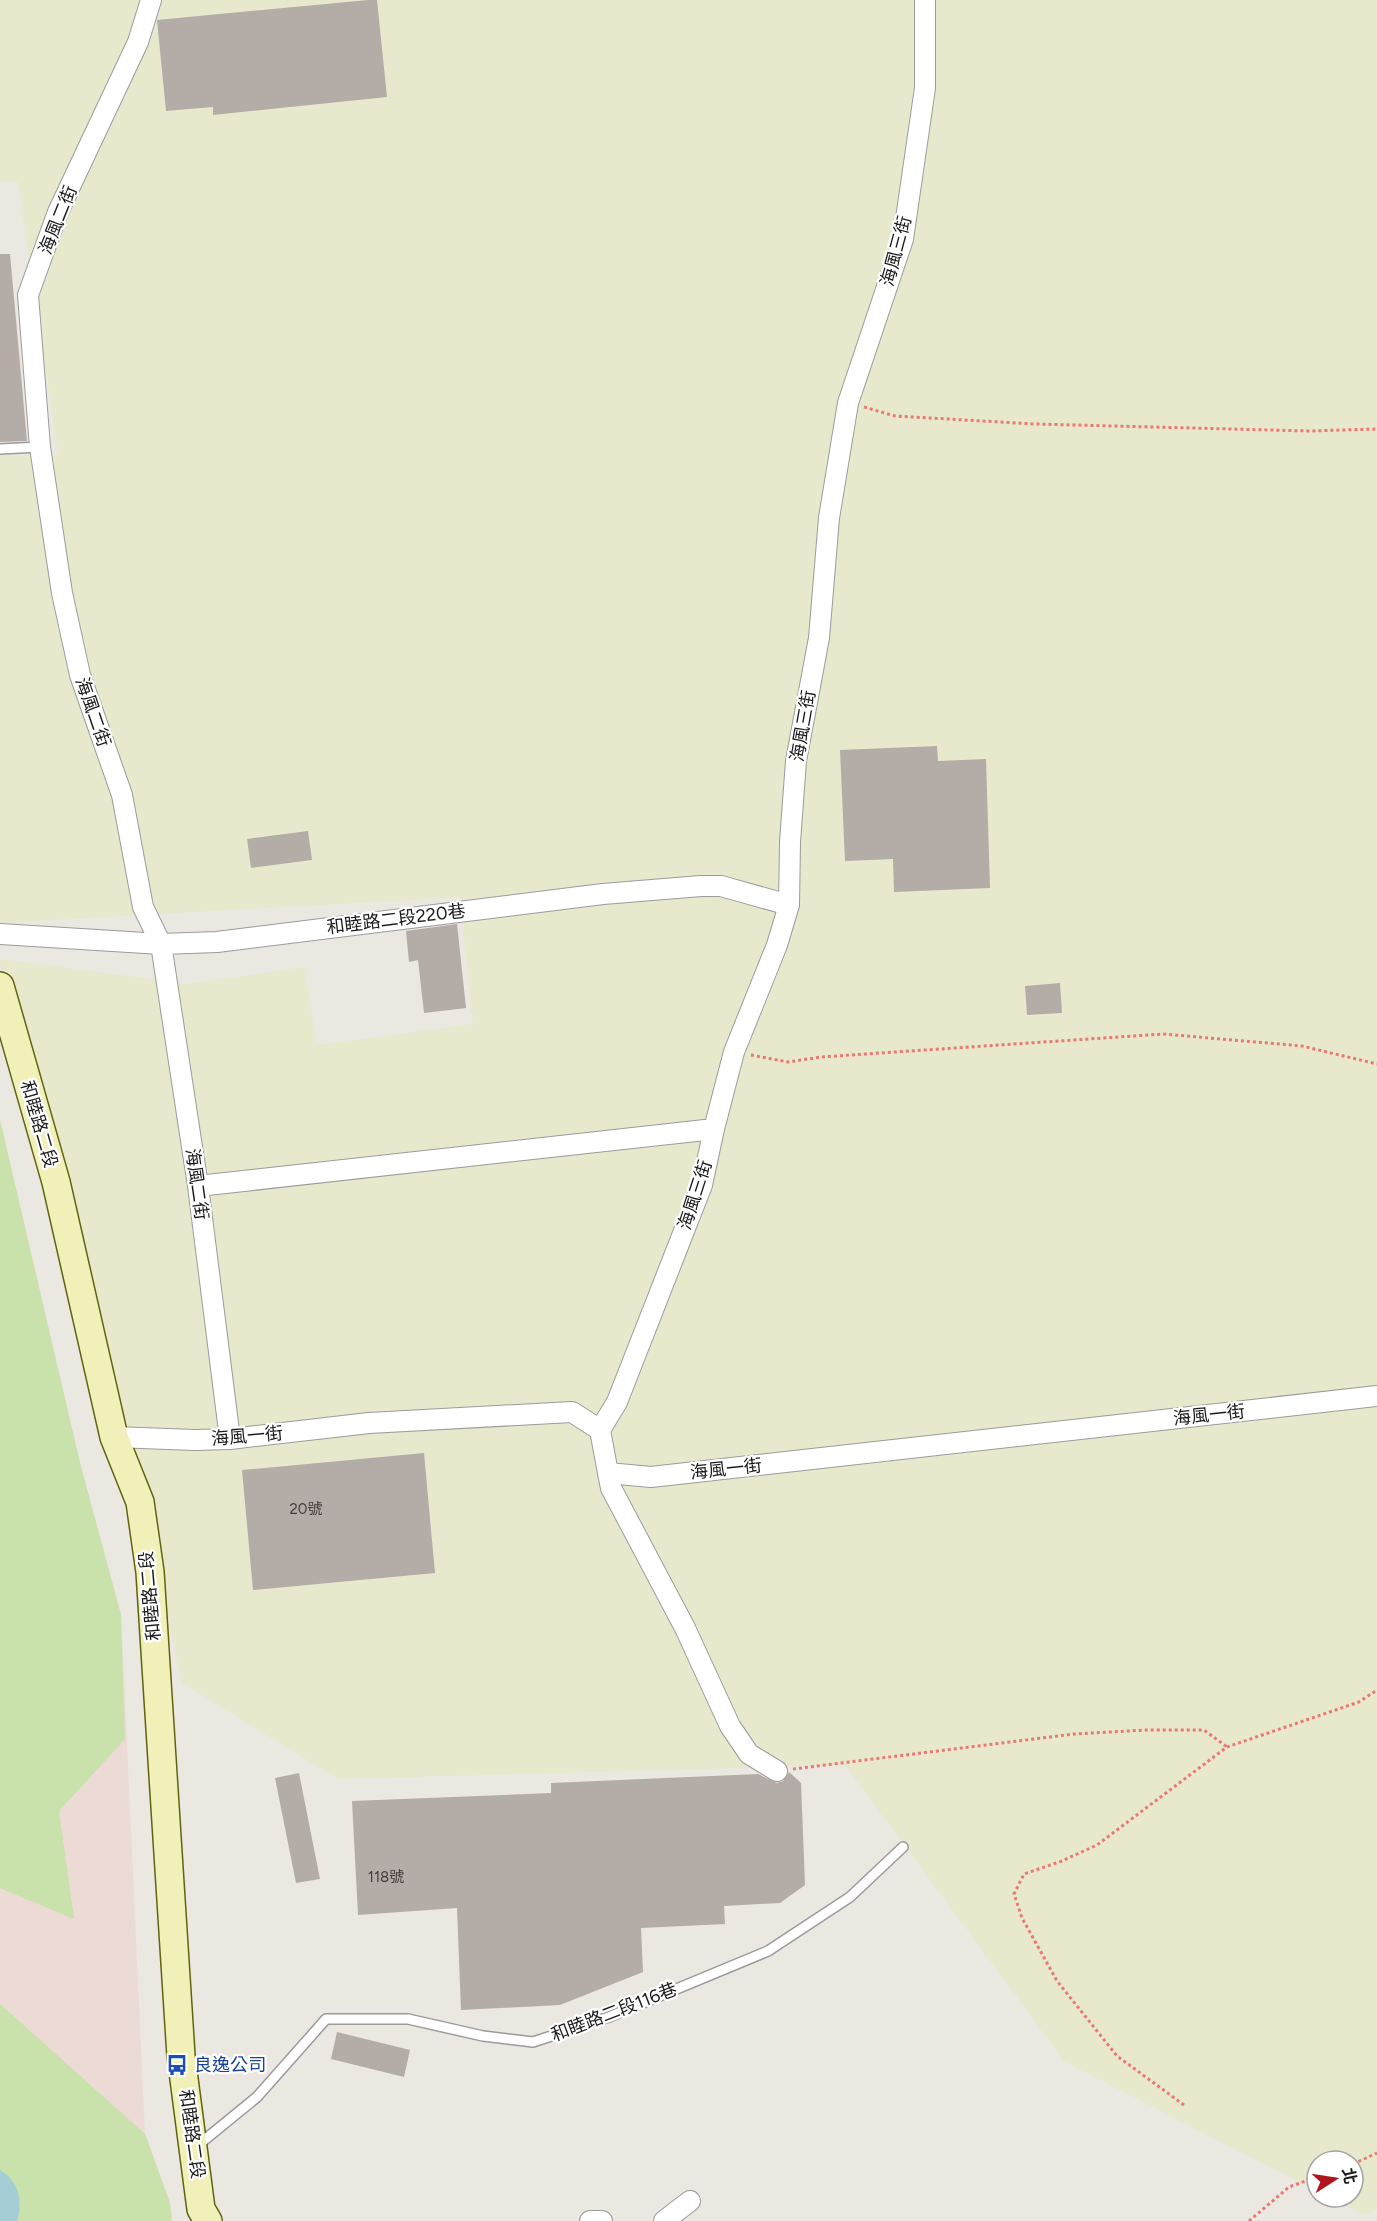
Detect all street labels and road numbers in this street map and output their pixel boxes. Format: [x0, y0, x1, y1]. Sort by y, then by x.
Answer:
street label: 海風二街 [34, 183, 82, 257]
street label: 海風三街 [876, 213, 916, 289]
street label: 海風二街 [71, 674, 115, 750]
street label: 海風三街 [786, 689, 820, 763]
street label: 和睦路二段220巷 [325, 900, 467, 938]
street label: 和睦路二段 [16, 1078, 62, 1170]
street label: 海風二街 [181, 1147, 213, 1221]
street label: 海風三街 [673, 1157, 717, 1233]
street label: 海風一街 [1172, 1400, 1246, 1430]
street label: 海風一街 [210, 1422, 284, 1450]
street label: 海風一街 [689, 1454, 763, 1484]
street label: 和睦路二段 [135, 1550, 165, 1642]
street label: 和睦路二段116巷 [548, 1978, 680, 2046]
street label: 和睦路二段 [175, 2088, 209, 2180]

